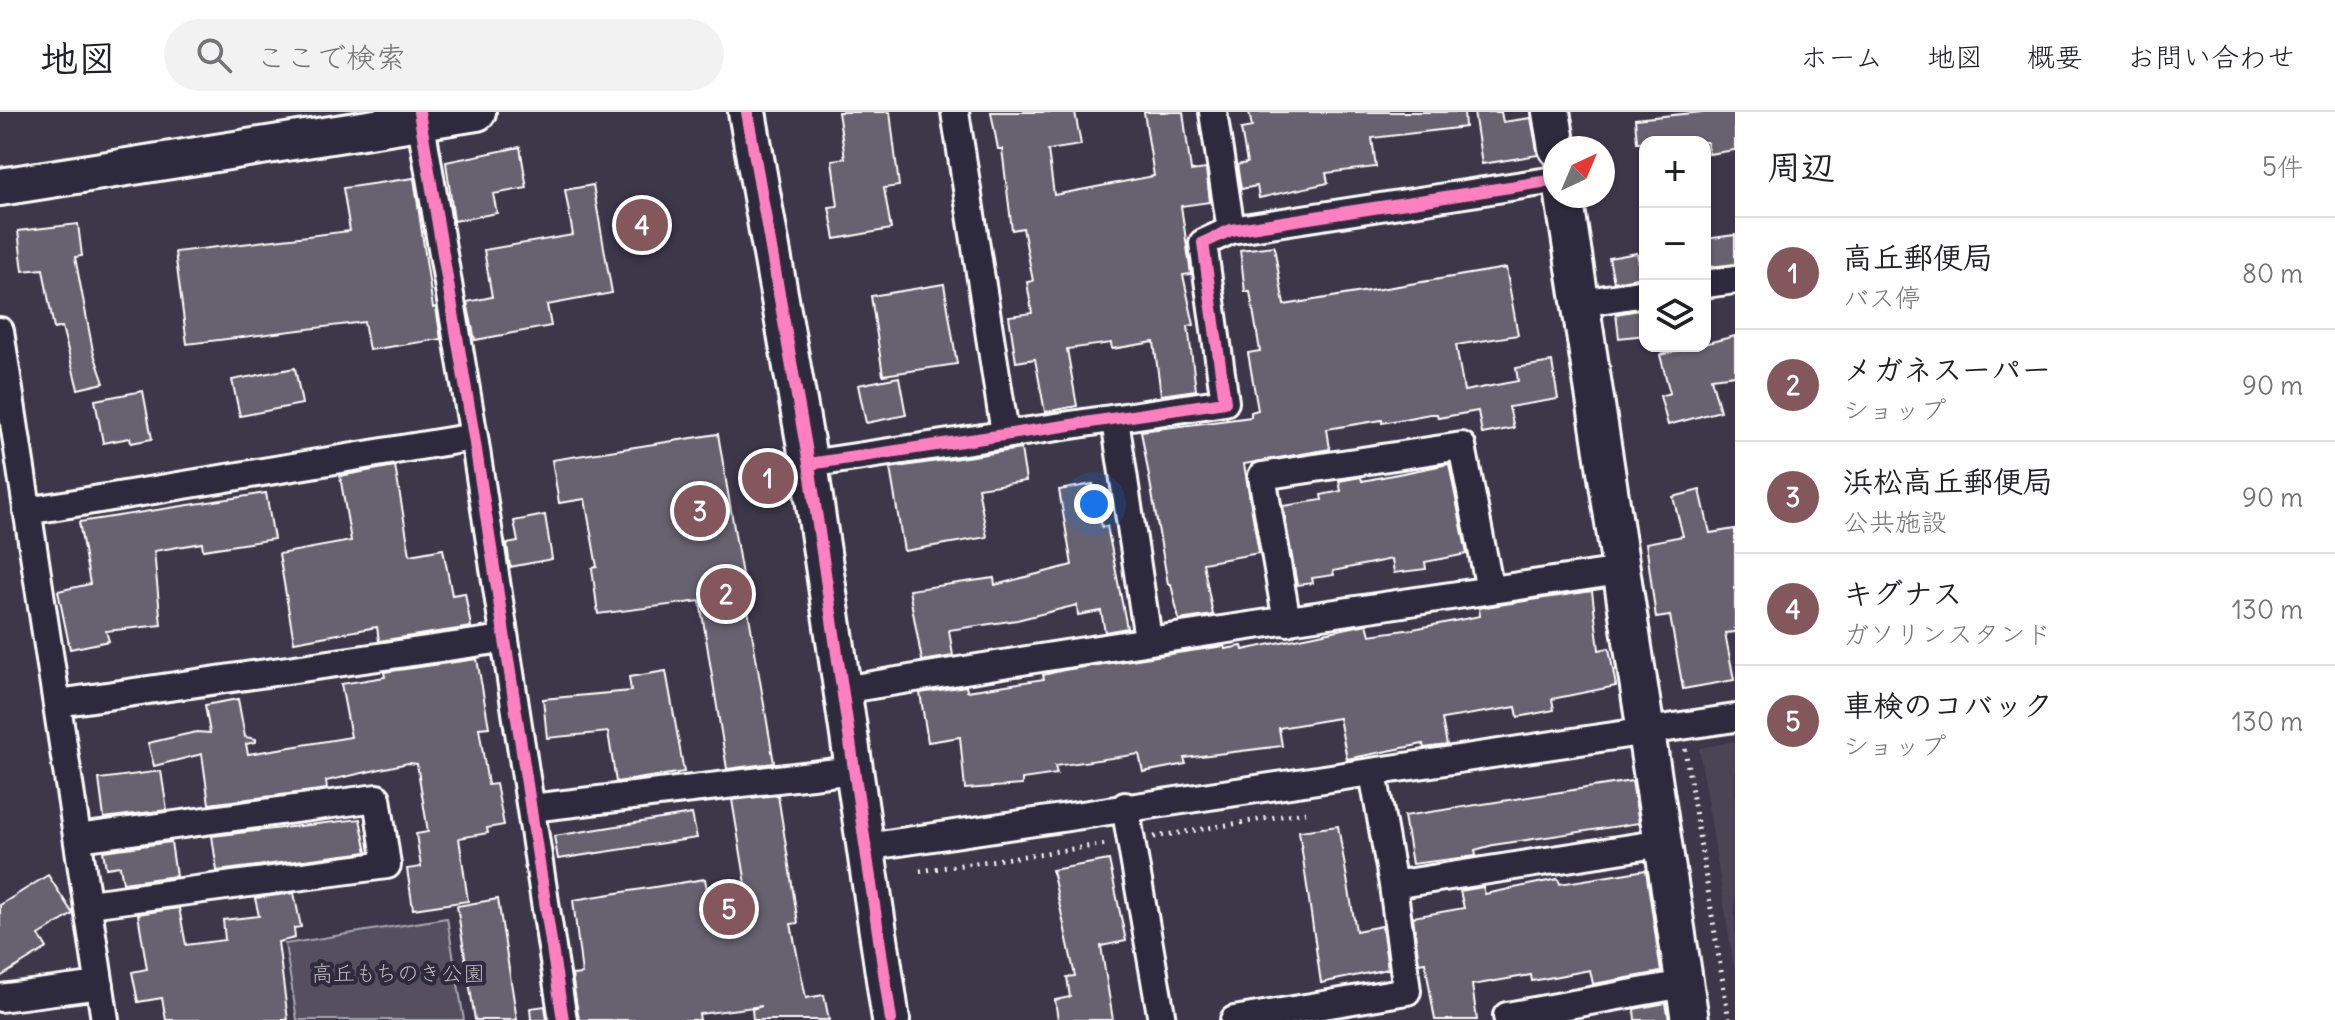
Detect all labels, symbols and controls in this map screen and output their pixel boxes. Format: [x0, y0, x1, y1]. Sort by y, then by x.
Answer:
search box [164, 19, 724, 91]
icon: search [192, 33, 236, 77]
text: 地図 [40, 35, 116, 82]
text: ここで検索 [256, 38, 406, 76]
text: ホーム [1800, 39, 1883, 75]
text: 地図 [1927, 39, 1983, 75]
text: 概要 [2027, 39, 2083, 75]
text: お問い合わせ [2127, 39, 2295, 75]
north arrow [1543, 136, 1615, 208]
map controls [1639, 136, 1711, 352]
button: + [1639, 136, 1711, 208]
text: 周辺 [1767, 145, 1835, 188]
text: 5件 [2262, 150, 2303, 183]
pin: 4 [616, 195, 668, 255]
button: − [1639, 208, 1711, 280]
text: 高丘郵便局 [1843, 238, 1993, 276]
text: 1 [1788, 257, 1798, 290]
text: 80 m [2242, 257, 2303, 290]
button: layers [1639, 280, 1711, 352]
text: バス停 [1843, 281, 1921, 314]
text: メガネスーパー [1843, 350, 2051, 388]
text: 2 [1786, 369, 1800, 402]
text: 90 m [2242, 369, 2303, 402]
text: ショップ [1843, 393, 1946, 426]
pin: 1 [742, 448, 794, 508]
text: 浜松高丘郵便局 [1843, 462, 2053, 500]
pin: 3 [674, 481, 726, 541]
text: 3 [1786, 481, 1800, 514]
text: 90 m [2242, 481, 2303, 514]
your location [1074, 484, 1114, 524]
text: 公共施設 [1843, 505, 1947, 538]
pin: 2 [700, 564, 752, 624]
text: キグナス [1843, 574, 1962, 612]
text: 4 [1785, 593, 1801, 626]
text: 130 m [2232, 593, 2303, 626]
text: ガソリンスタンド [1843, 617, 2052, 650]
text: 車検のコバック [1843, 686, 2053, 724]
text: 5 [1786, 705, 1800, 738]
text: 130 m [2232, 705, 2303, 738]
text: ショップ [1843, 729, 1946, 762]
pin: 5 [703, 879, 755, 939]
park label: 高丘もちのき公園 [311, 959, 485, 987]

